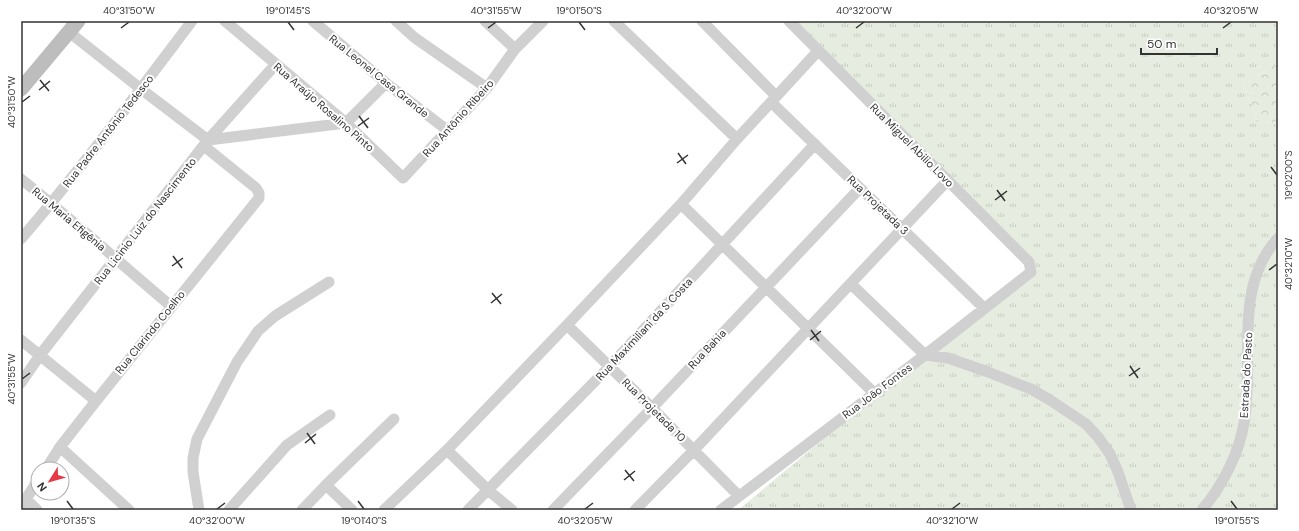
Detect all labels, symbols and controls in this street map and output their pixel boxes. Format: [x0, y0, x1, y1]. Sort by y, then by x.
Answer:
text: 40°31'50"W [103, 4, 155, 17]
text: 19°01'45"S [266, 4, 310, 17]
text: 40°31'55"W [470, 4, 522, 17]
text: 19°01'50"S [556, 4, 602, 17]
text: 40°32'00"W [836, 4, 892, 17]
text: 40°32'05"W [1204, 4, 1259, 17]
scale bar [1141, 30, 1217, 56]
street label: Rua Leonel Casa Grande [326, 31, 432, 121]
text: 50 m [1147, 36, 1176, 52]
street label: Rua Araújo Rosalino Pinto [271, 60, 377, 154]
street label: Rua Padre Antônio Tedesco [60, 72, 156, 190]
text: 40°31'50"W [5, 76, 18, 128]
street label: Rua Antônio Ribeiro [419, 76, 497, 160]
street label: Rua Miguel Abilio Lovo [867, 100, 957, 190]
text: 19°02'00"S [1282, 150, 1295, 200]
street label: Rua Licinio Luiz do Nascimento [91, 155, 199, 287]
street label: Rua Projetada 3 [844, 172, 912, 238]
street label: Rua Maria Efigênia [29, 184, 109, 254]
text: 40°32'10"W [1282, 238, 1295, 290]
street label: Rua Maximiliani da S Costa [593, 275, 695, 383]
street label: Rua Clarindo Coelho [112, 287, 188, 377]
street label: Rua Bahia [685, 326, 729, 372]
street label: Estrada do Pasto [1237, 332, 1255, 418]
text: 40°31'55"W [5, 353, 18, 405]
street label: Rua João Fontes [839, 360, 915, 422]
street label: Rua Projetada 10 [619, 375, 689, 445]
north arrow [30, 461, 70, 501]
text: N [34, 480, 50, 494]
text: 19°01'35"S [51, 514, 96, 527]
text: 40°32'00"W [189, 514, 245, 527]
text: 19°01'40"S [341, 514, 387, 527]
text: 40°32'05"W [558, 514, 613, 527]
text: 40°32'10"W [926, 514, 978, 527]
text: 19°01'55"S [1215, 514, 1260, 527]

